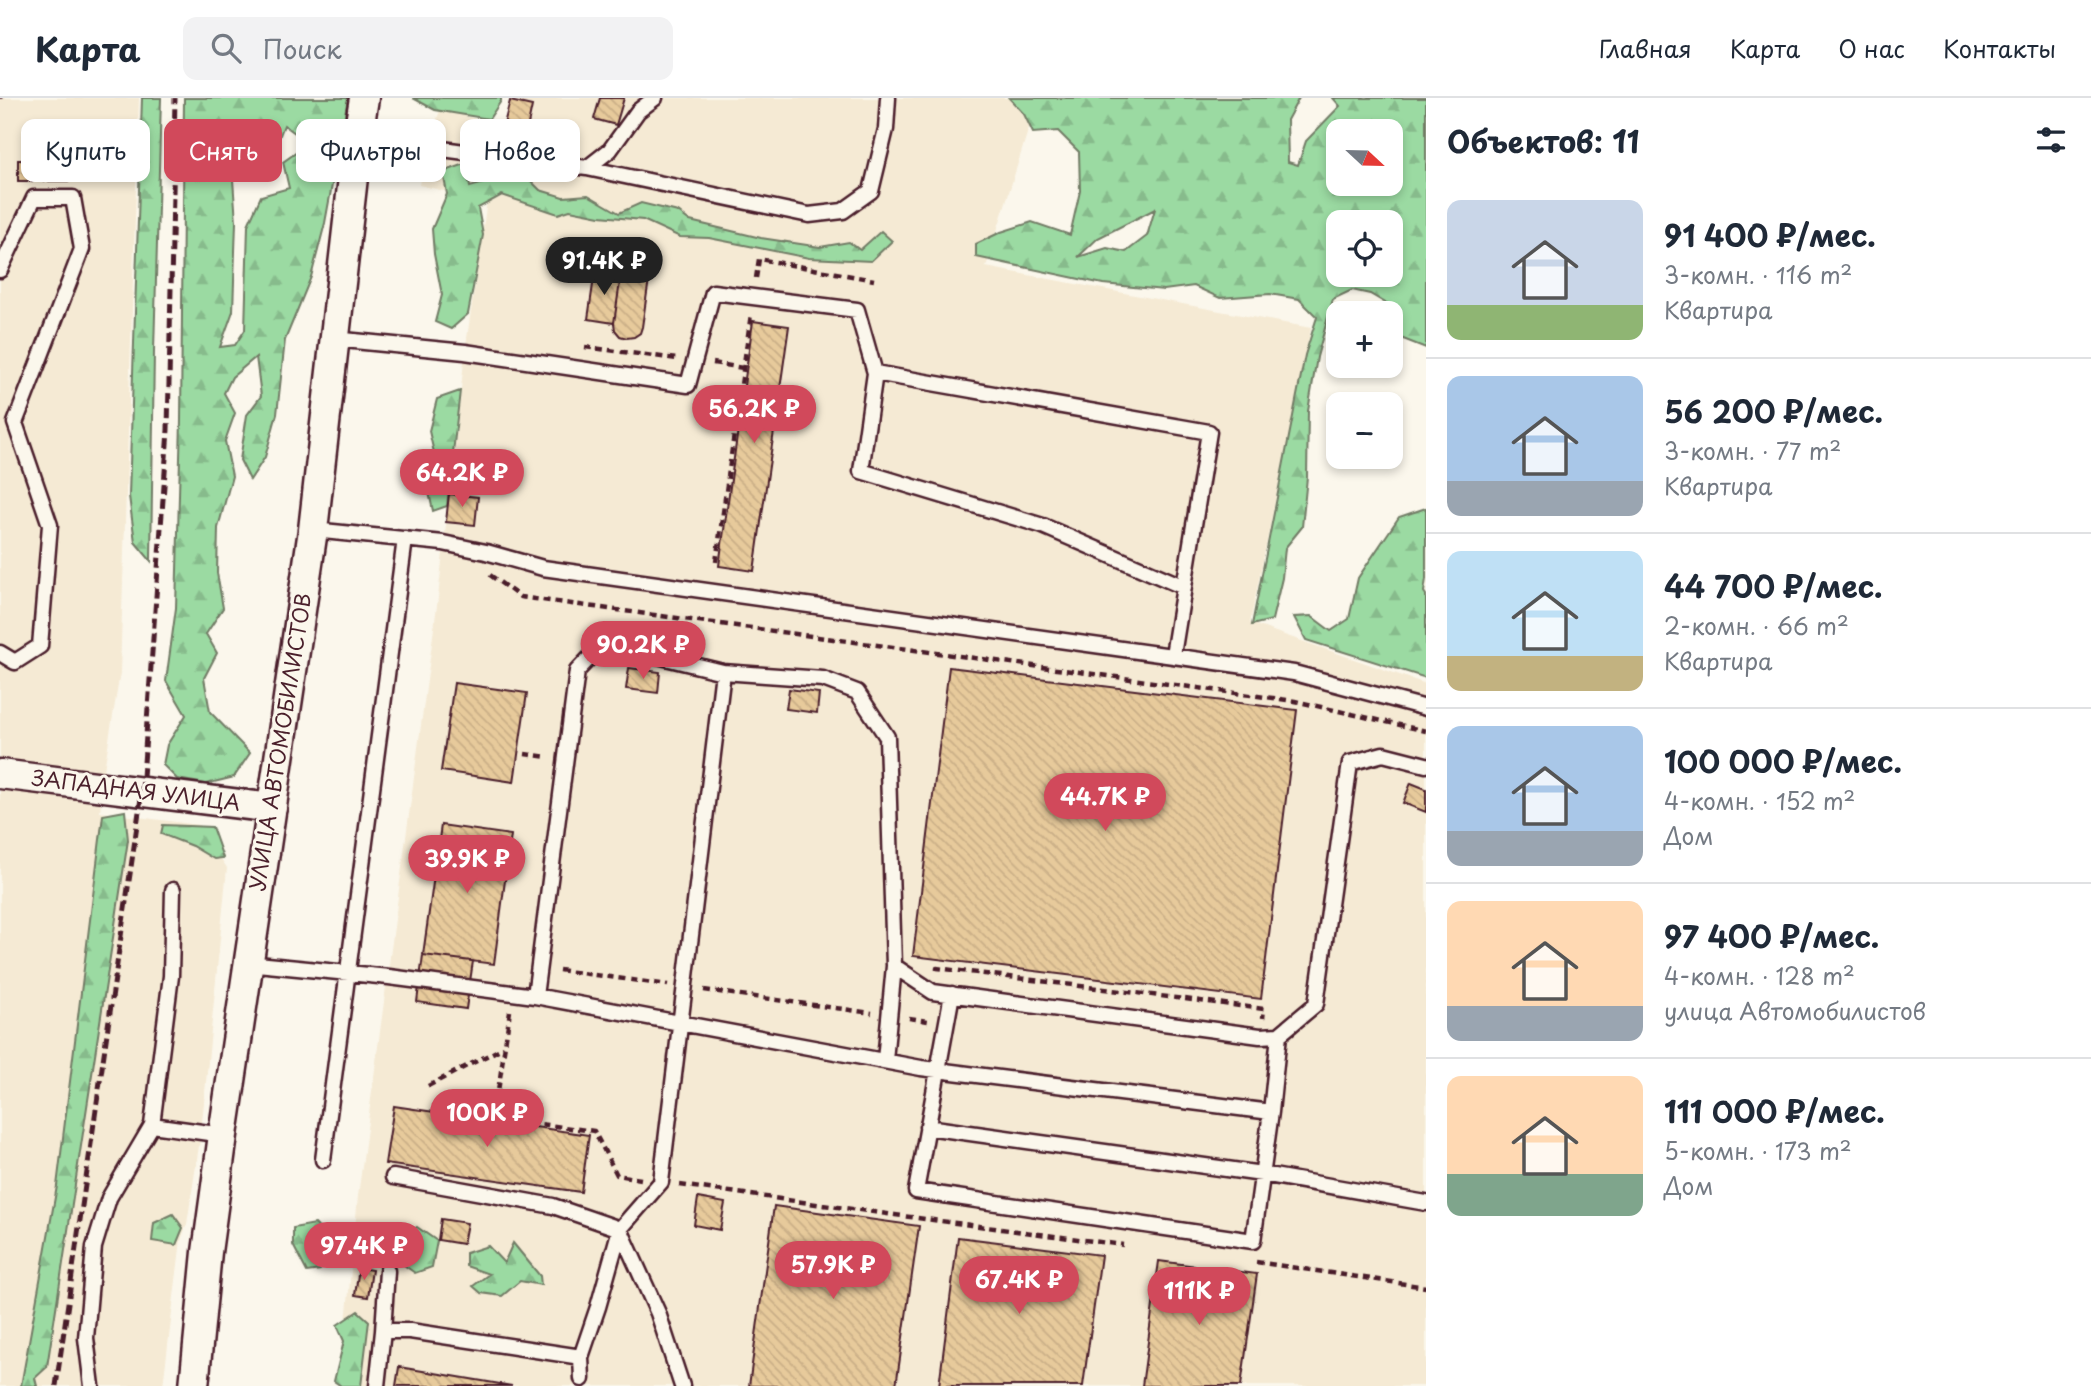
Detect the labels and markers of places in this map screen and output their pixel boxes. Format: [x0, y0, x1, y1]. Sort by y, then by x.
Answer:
pin: 91.4K ₽ [539, 238, 669, 297]
pin: 56.2K ₽ [689, 386, 819, 445]
pin: 64.2K ₽ [397, 450, 527, 509]
pin: 90.2K ₽ [578, 622, 708, 681]
pin: 44.7K ₽ [1040, 774, 1170, 833]
pin: 39.9K ₽ [402, 836, 532, 895]
pin: 100K ₽ [430, 1090, 544, 1149]
pin: 97.4K ₽ [299, 1222, 429, 1282]
pin: 57.9K ₽ [768, 1242, 898, 1301]
pin: 67.4K ₽ [954, 1256, 1084, 1316]
pin: 111K ₽ [1142, 1268, 1256, 1327]

